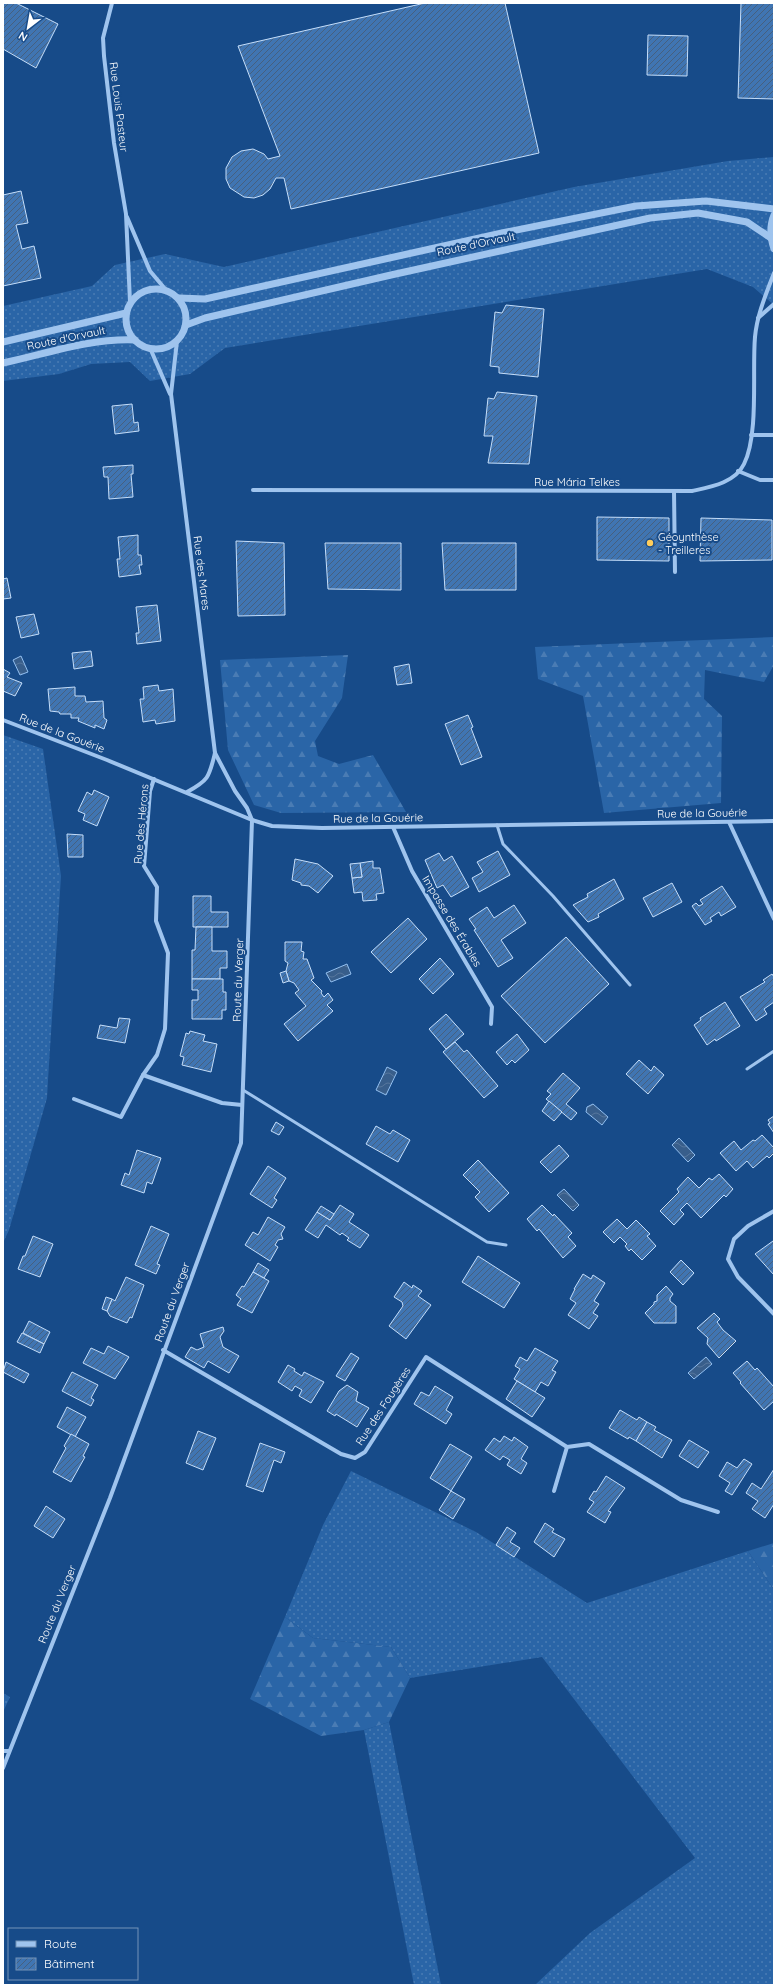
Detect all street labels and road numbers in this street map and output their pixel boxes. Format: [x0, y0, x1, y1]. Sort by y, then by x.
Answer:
street label: Rue Louis Pasteur [107, 61, 132, 154]
street label: Route d'Orvault [435, 229, 517, 259]
street label: Route d'Orvault [25, 323, 107, 353]
street label: Rue Mária Telkes [534, 475, 620, 489]
street label: Rue des Mares [190, 535, 214, 611]
street label: Rue de la Gouérie [17, 710, 107, 756]
street label: Rue des Hérons [131, 784, 151, 864]
street label: Rue de la Gouérie [657, 805, 747, 821]
street label: Rue de la Gouérie [333, 810, 423, 826]
street label: Impasse des Érables [419, 873, 485, 969]
street label: Route du Verger [230, 937, 246, 1022]
street label: Route du Verger [151, 1260, 193, 1344]
street label: Rue des Fougères [352, 1364, 414, 1448]
street label: Route du Verger [35, 1562, 79, 1645]

